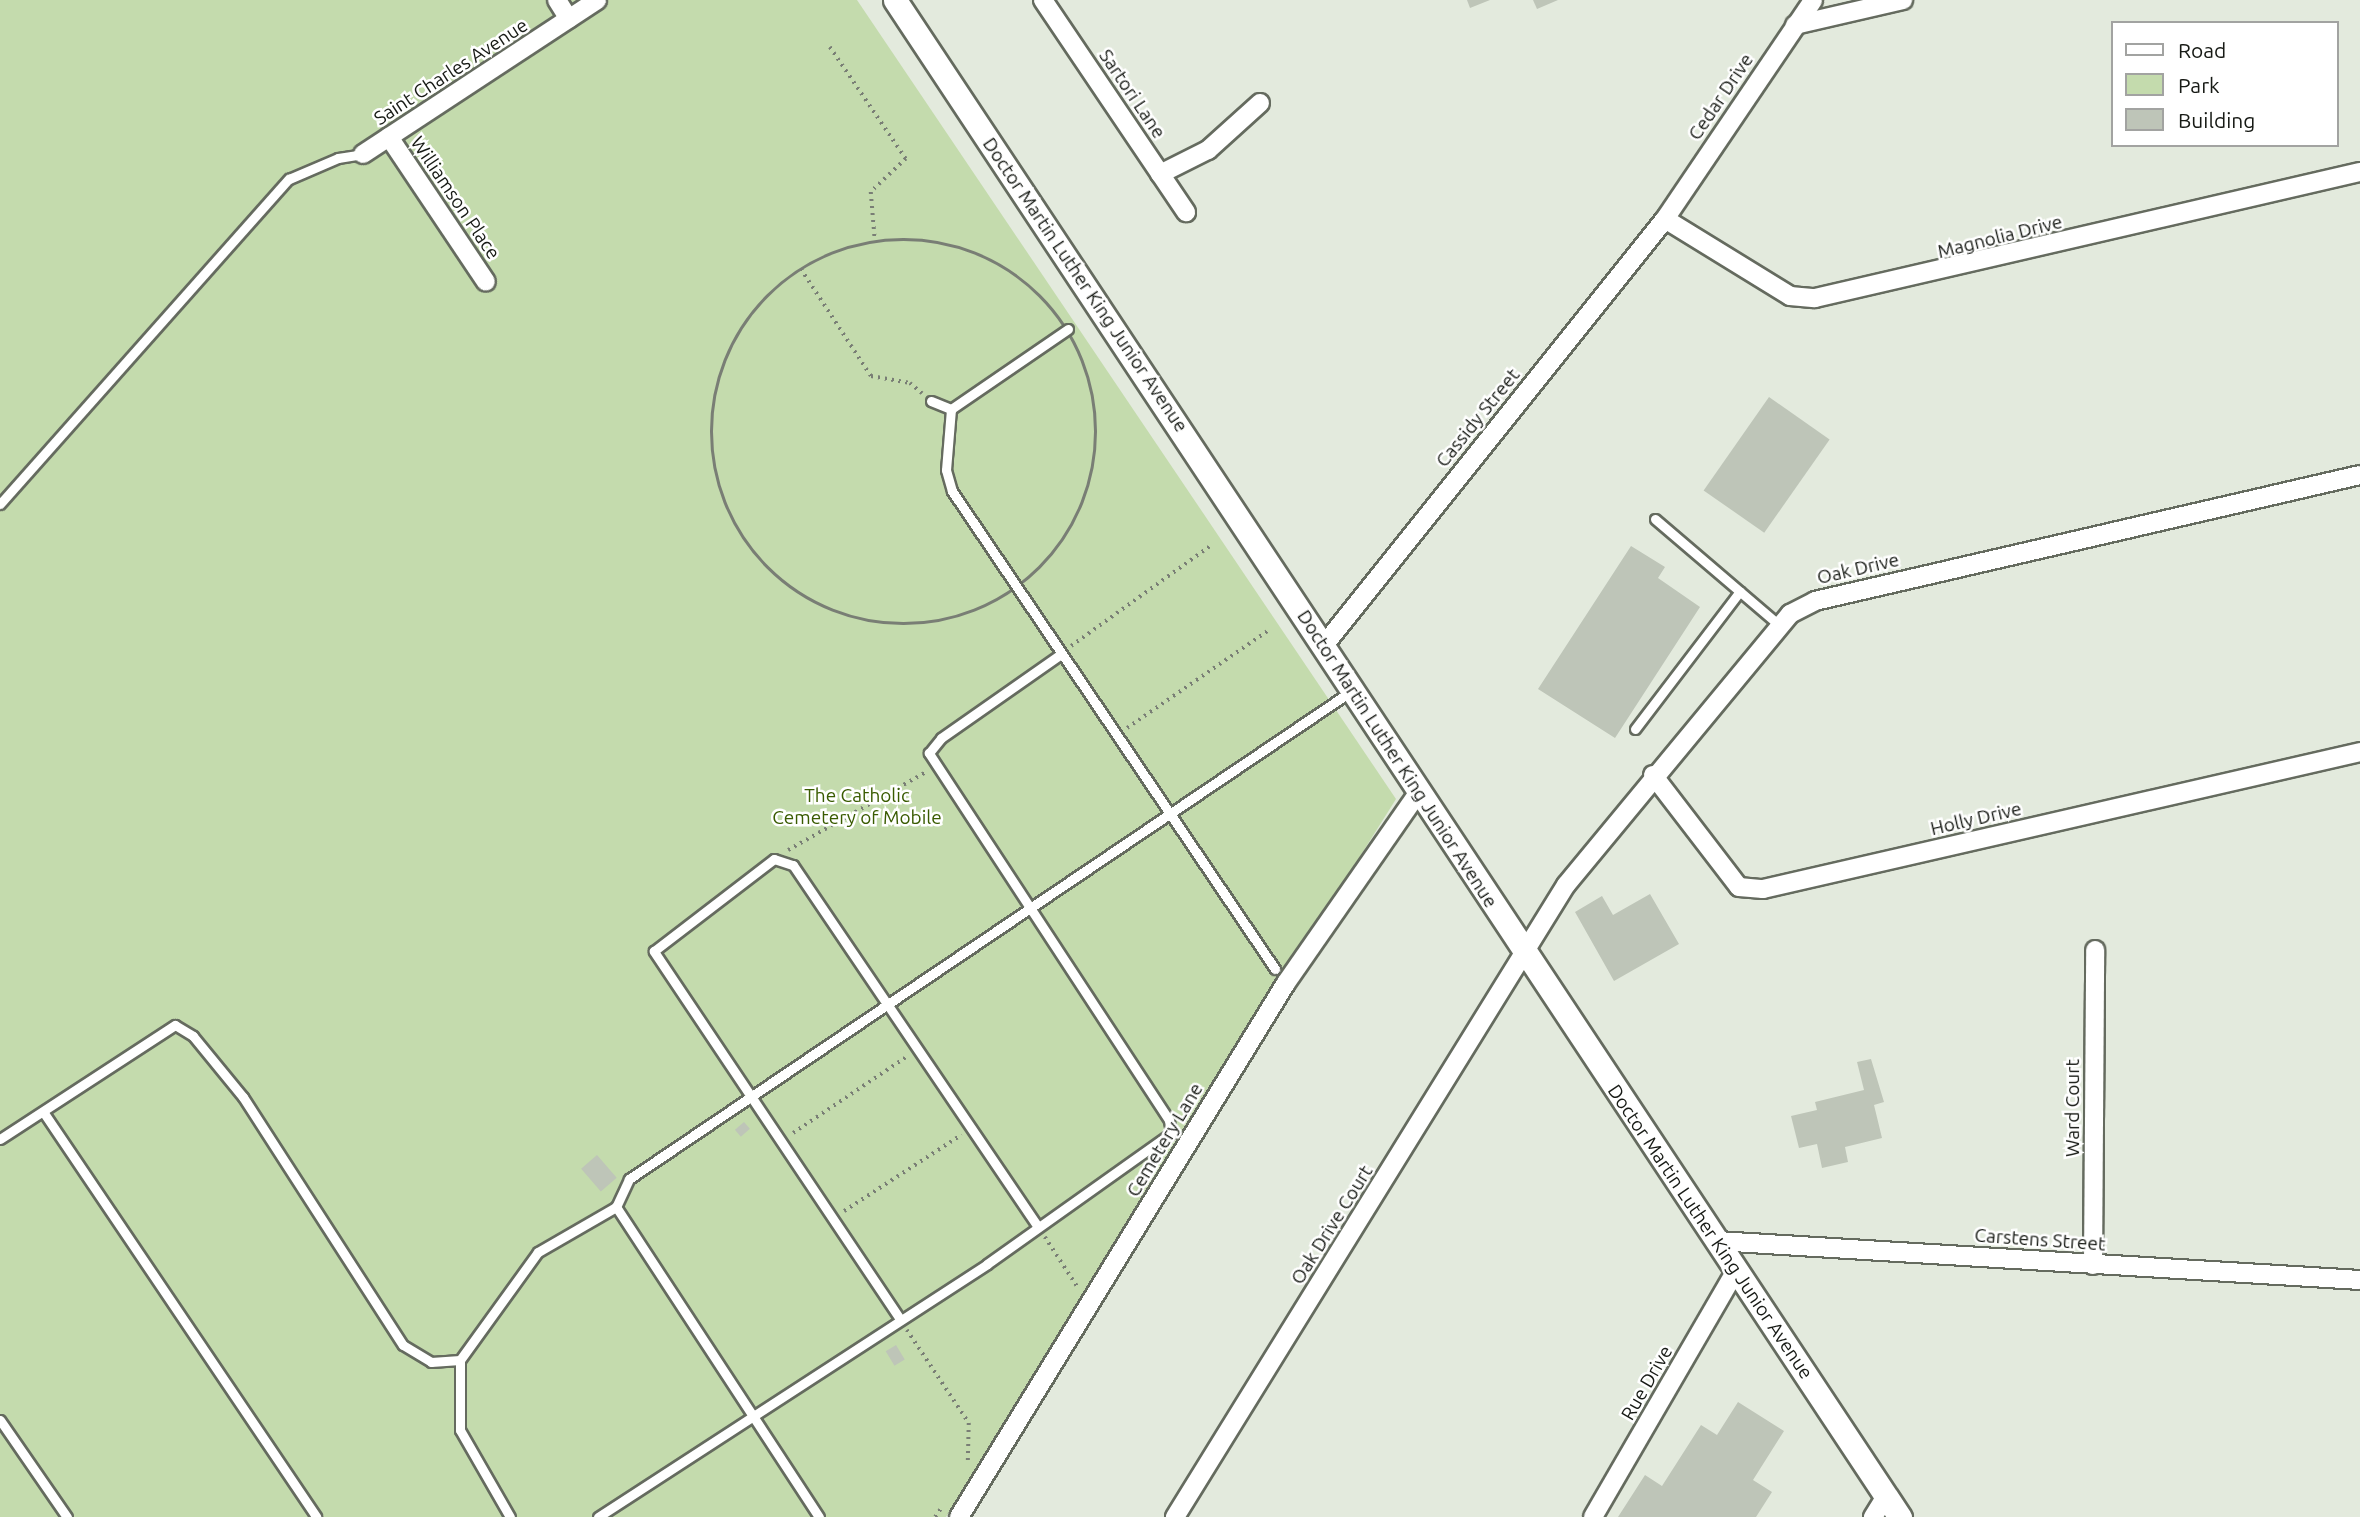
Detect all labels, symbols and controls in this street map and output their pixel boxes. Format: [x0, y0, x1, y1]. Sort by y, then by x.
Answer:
street label: Saint Charles Avenue [370, 14, 532, 130]
legend [2112, 21, 2339, 147]
text: Road [2178, 38, 2226, 62]
street label: Sartori Lane [1094, 45, 1170, 143]
street label: Cedar Drive [1684, 49, 1758, 145]
text: Park [2178, 73, 2220, 97]
text: Building [2178, 108, 2255, 132]
street label: Williamson Place [405, 132, 505, 264]
street label: Doctor Martin Luther King Junior Avenue [978, 133, 1192, 437]
street label: Magnolia Drive [1935, 210, 2065, 264]
street label: Cassidy Street [1431, 364, 1525, 472]
street label: Oak Drive [1815, 549, 1901, 589]
street label: Doctor Martin Luther King Junior Avenue [1292, 606, 1502, 912]
park label: The Catholic Cemetery of Mobile [772, 785, 942, 829]
street label: Holly Drive [1928, 797, 2024, 841]
street label: Ward Court [2062, 1059, 2084, 1157]
street label: Cemetery Lane [1122, 1079, 1208, 1201]
street label: Doctor Martin Luther King Junior Avenue [1603, 1080, 1817, 1384]
street label: Oak Drive Court [1286, 1161, 1378, 1289]
street label: Carstens Street [1974, 1224, 2106, 1256]
street label: Rue Drive [1617, 1342, 1677, 1424]

